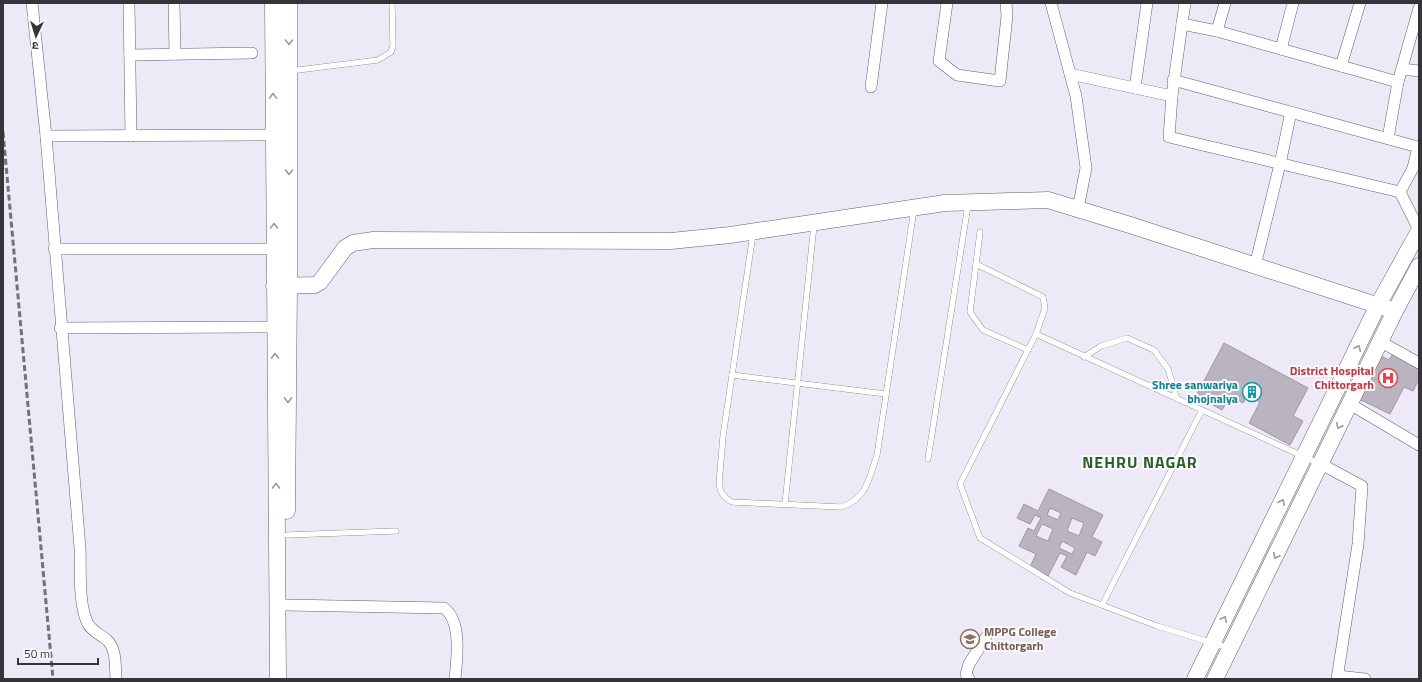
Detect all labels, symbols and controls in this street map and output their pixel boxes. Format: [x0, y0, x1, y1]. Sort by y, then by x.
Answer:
north arrow [16, 16, 56, 56]
text: उ [31, 38, 39, 54]
one-way arrow [285, 39, 293, 45]
one-way arrow [269, 93, 277, 99]
one-way arrow [285, 169, 293, 175]
one-way arrow [270, 223, 278, 229]
one-way arrow [1353, 345, 1361, 352]
one-way arrow [271, 353, 279, 359]
place label: District Hospital Chittorgarh [1290, 361, 1374, 394]
hospital icon: District Hospital Chittorgarh [1377, 367, 1399, 389]
place label: Shree sanwariya bhojnalya [1152, 375, 1238, 408]
building icon: Shree sanwariya bhojnalya [1241, 381, 1263, 403]
one-way arrow [284, 397, 292, 403]
one-way arrow [1336, 422, 1344, 430]
district label: NEHRU NAGAR [1082, 450, 1198, 474]
one-way arrow [272, 483, 280, 489]
one-way arrow [1277, 499, 1285, 507]
one-way arrow [1273, 551, 1280, 559]
one-way arrow [1219, 615, 1227, 623]
place label: MPPG College Chittorgarh [984, 622, 1056, 655]
school or university icon: MPPG College Chittorgarh [959, 628, 981, 650]
scale bar [18, 640, 98, 666]
text: 50 m [24, 644, 50, 663]

